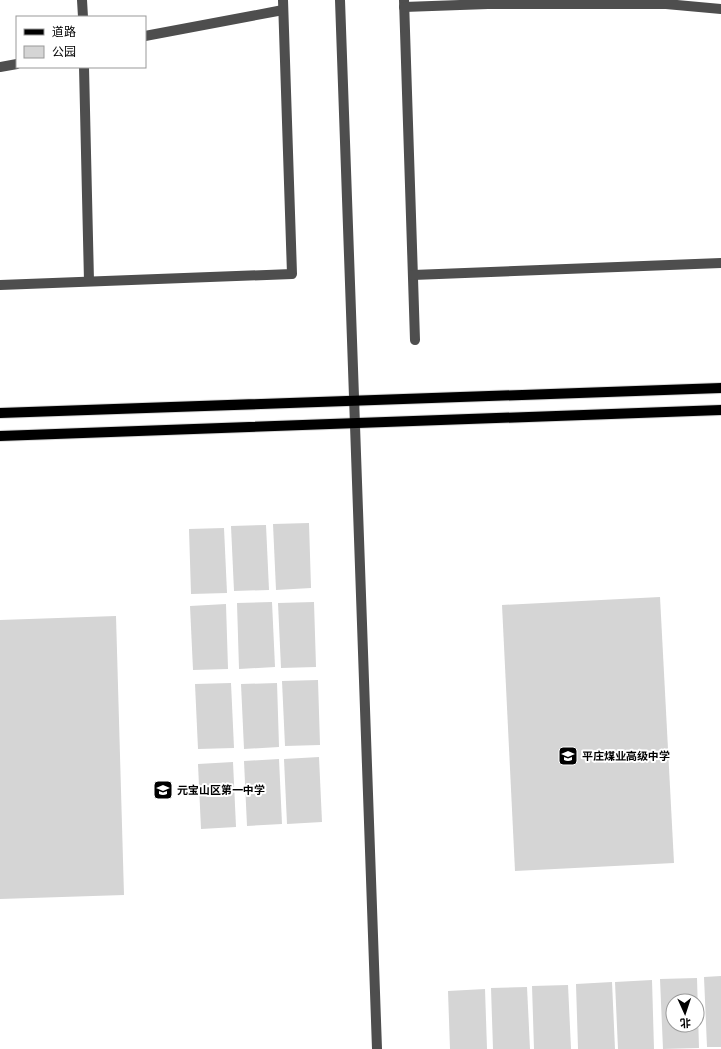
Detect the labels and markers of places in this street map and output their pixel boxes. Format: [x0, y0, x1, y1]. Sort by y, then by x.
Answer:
school or university icon: 平庄煤业高级中学 [557, 745, 579, 767]
place label: 平庄煤业高级中学 [582, 750, 670, 763]
school or university icon: 元宝山区第一中学 [152, 779, 174, 801]
place label: 元宝山区第一中学 [177, 784, 265, 797]

